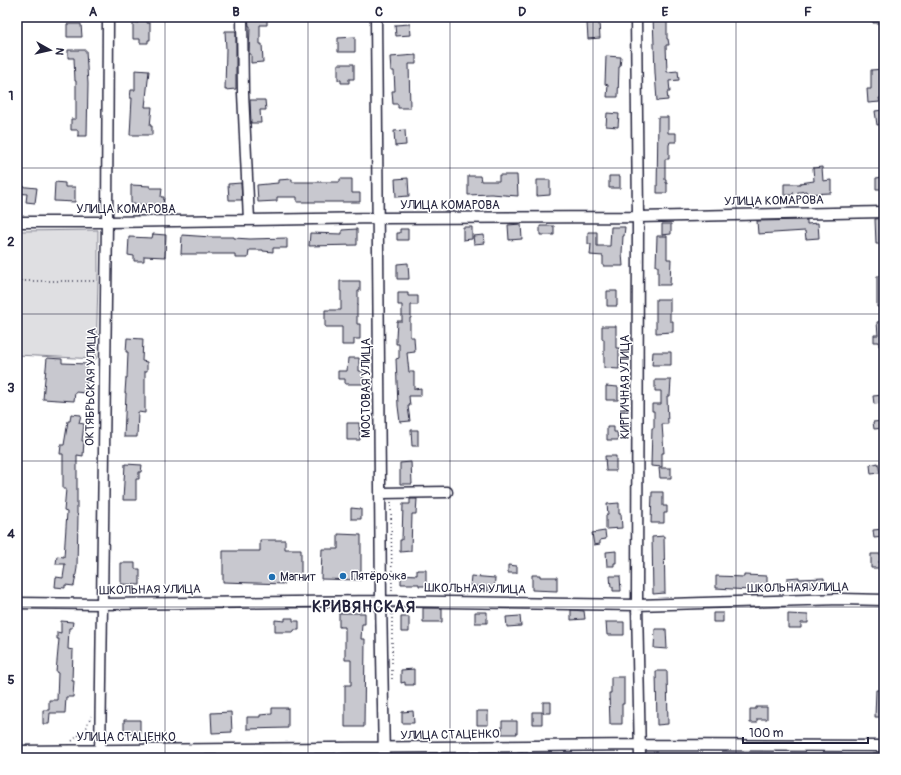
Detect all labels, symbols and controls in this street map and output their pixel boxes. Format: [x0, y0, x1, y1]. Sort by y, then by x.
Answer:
text: A [89, 4, 98, 20]
text: B [232, 4, 240, 20]
text: C [375, 4, 383, 20]
text: D [518, 4, 526, 20]
text: E [662, 4, 669, 20]
text: F [804, 4, 812, 20]
north arrow [30, 30, 70, 70]
text: N [52, 47, 66, 56]
text: 1 [8, 88, 14, 104]
street label: УЛИЦА КОМАРОВА [724, 193, 824, 209]
street label: УЛИЦА КОМАРОВА [400, 198, 500, 213]
street label: УЛИЦА КОМАРОВА [76, 202, 176, 217]
text: 2 [7, 234, 15, 250]
street label: ОКТЯБРЬСКАЯ УЛИЦА [82, 328, 100, 446]
street label: КИРПИЧНАЯ УЛИЦА [618, 335, 633, 439]
street label: МОСТОВАЯ УЛИЦА [359, 338, 374, 438]
text: 3 [7, 380, 15, 396]
text: 4 [7, 526, 15, 542]
place label: Пятёрочка [351, 569, 407, 584]
place label: Магнит [280, 570, 316, 585]
marker: Пятёрочка [338, 571, 348, 581]
marker: Магнит [267, 572, 277, 582]
street label: ШКОЛЬНАЯ УЛИЦА [747, 580, 849, 596]
street label: ШКОЛЬНАЯ УЛИЦА [424, 581, 526, 597]
street label: ШКОЛЬНАЯ УЛИЦА [99, 582, 201, 598]
district label: КРИВЯНСКАЯ [312, 597, 416, 617]
text: 5 [7, 672, 15, 688]
scale bar [743, 719, 868, 745]
text: 100 m [749, 726, 784, 741]
street label: УЛИЦА СТАЦЕНКО [400, 727, 500, 743]
street label: УЛИЦА СТАЦЕНКО [76, 730, 176, 745]

